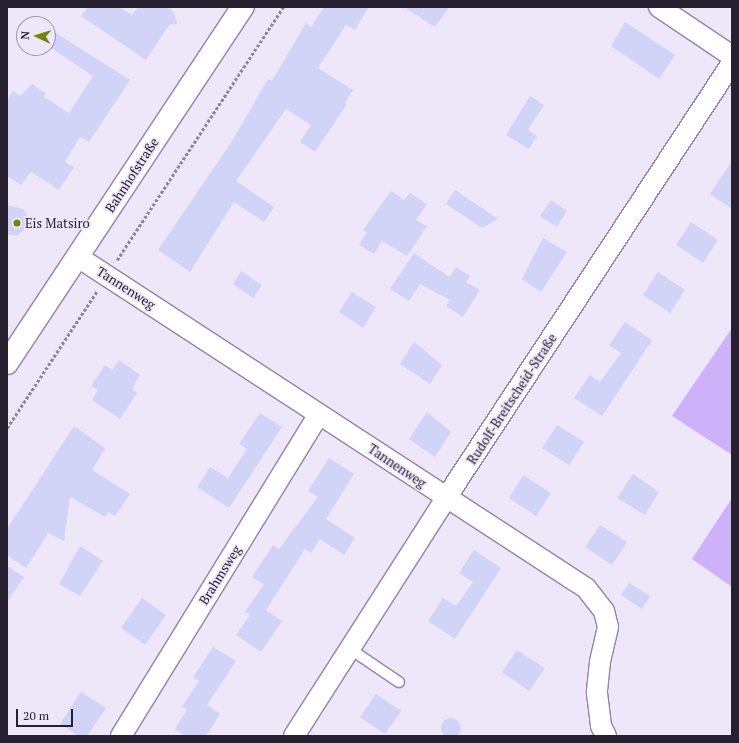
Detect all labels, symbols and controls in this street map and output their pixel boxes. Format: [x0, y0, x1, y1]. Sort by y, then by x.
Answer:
north arrow [16, 16, 56, 56]
text: N [18, 31, 32, 40]
street label: Bahnhofstraße [102, 135, 162, 215]
place label: Eis Matsiro [25, 215, 90, 231]
marker: Eis Matsiro [12, 218, 22, 228]
street label: Tannenweg [94, 263, 158, 313]
street label: Rudolf-Breitscheid-Straße [464, 331, 560, 467]
street label: Tannenweg [365, 441, 429, 491]
street label: Brahmsweg [196, 543, 244, 607]
scale bar [18, 701, 75, 727]
text: 20 m [23, 708, 49, 723]

